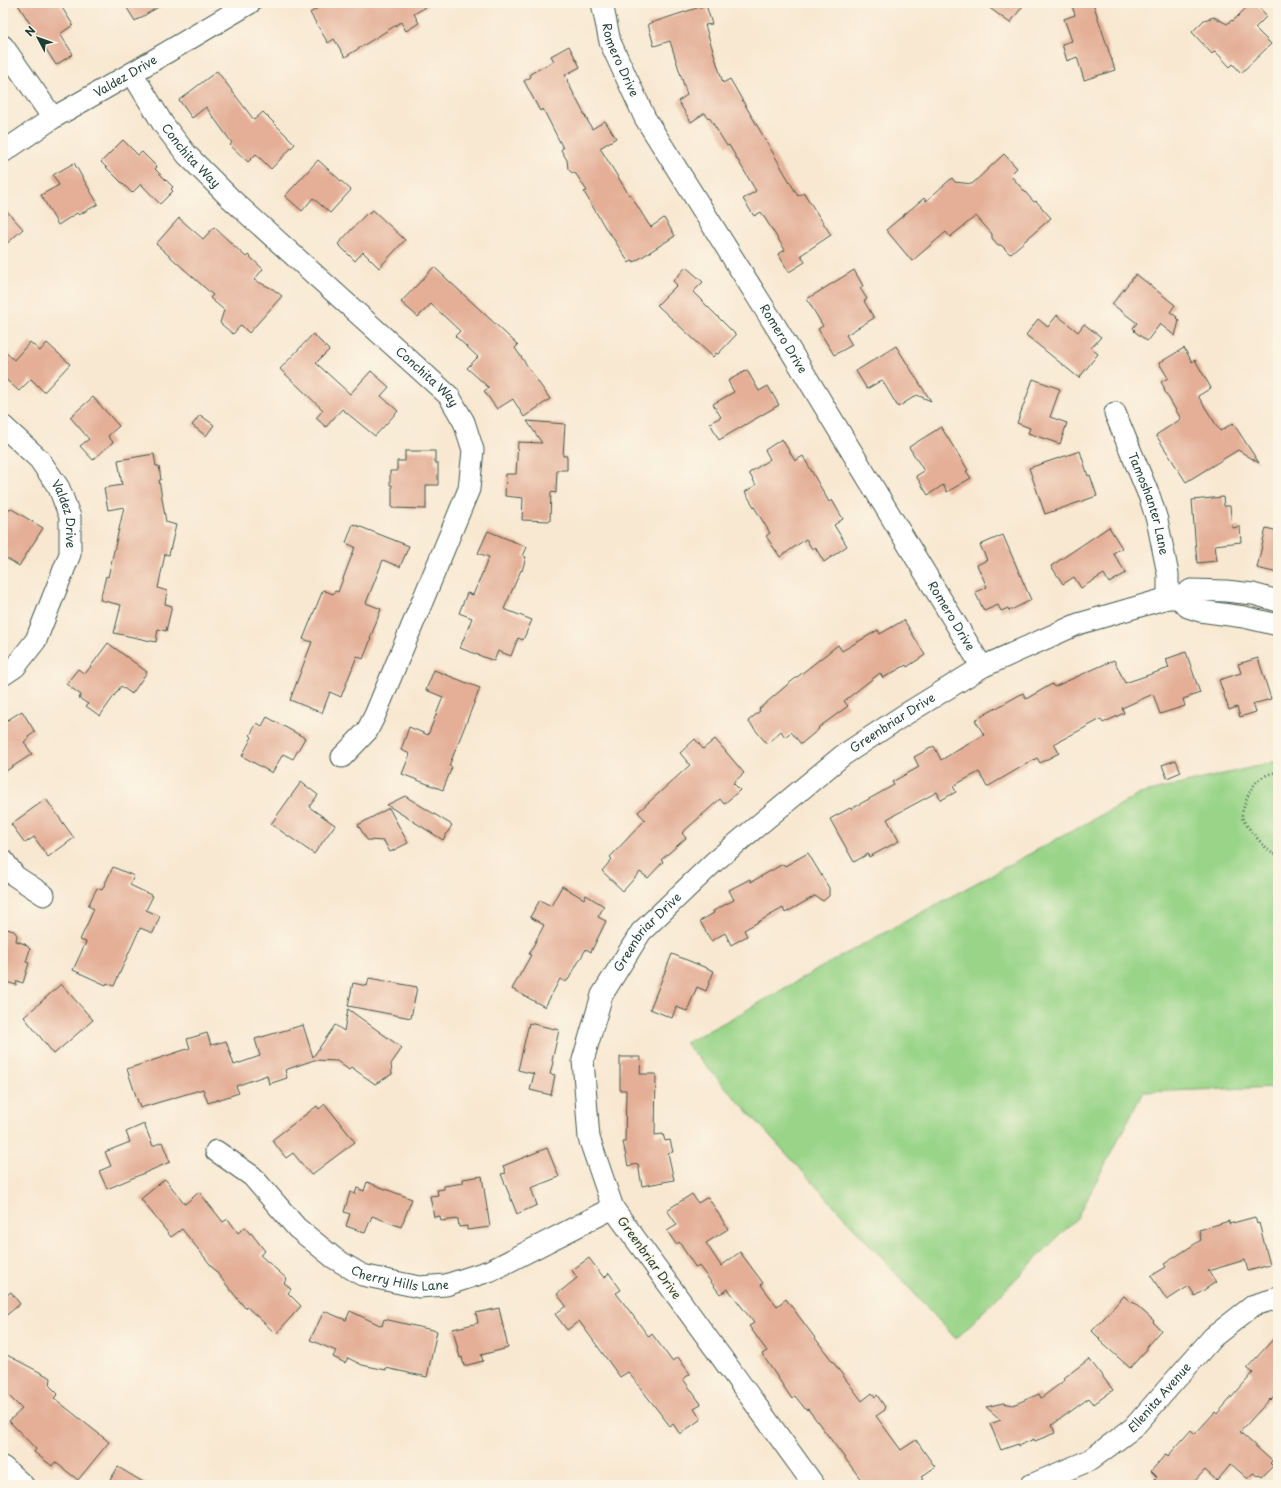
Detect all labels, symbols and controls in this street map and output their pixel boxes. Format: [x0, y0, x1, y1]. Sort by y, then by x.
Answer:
north arrow [18, 18, 58, 58]
street label: Romero Drive [598, 21, 644, 99]
text: N [21, 22, 40, 40]
street label: Valdez Drive [90, 50, 160, 101]
street label: Conchita Way [158, 119, 225, 192]
street label: Romero Drive [756, 300, 812, 377]
street label: Conchita Way [392, 342, 464, 410]
street label: Tamoshanter Lane [1124, 449, 1174, 557]
street label: Valdez Drive [48, 476, 80, 548]
street label: Romero Drive [924, 577, 980, 654]
street label: Greenbriar Drive [846, 688, 938, 757]
street label: Greenbriar Drive [608, 888, 685, 975]
street label: Greenbriar Drive [614, 1212, 686, 1303]
street label: Cherry Hills Lane [348, 1260, 449, 1295]
street label: Ellenita Avenue [1124, 1358, 1195, 1437]

